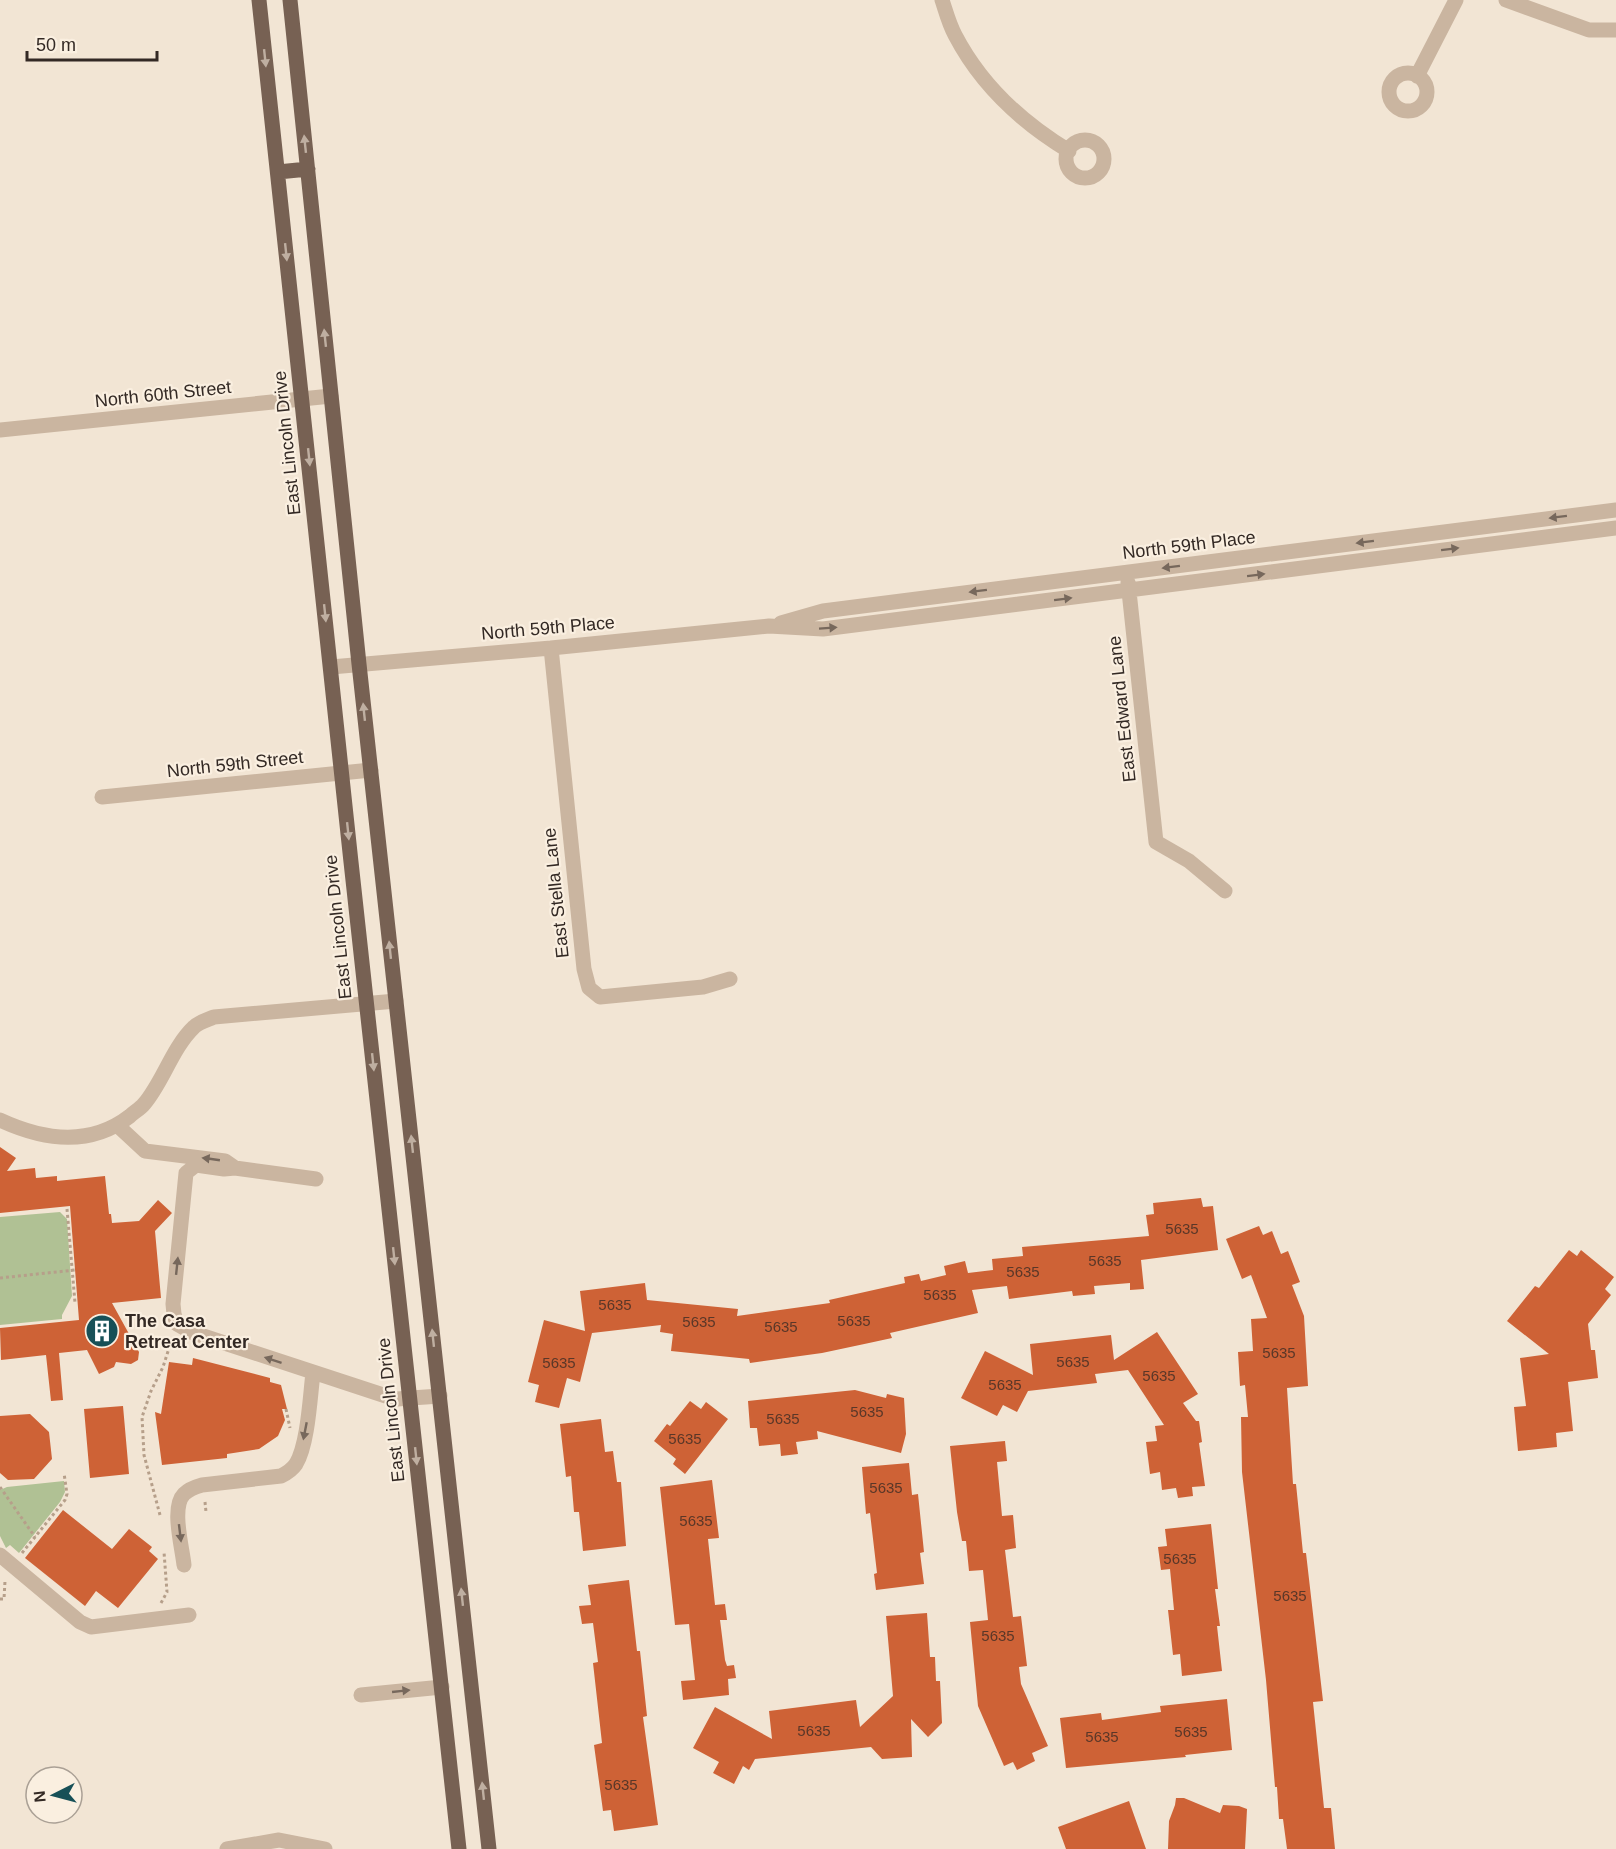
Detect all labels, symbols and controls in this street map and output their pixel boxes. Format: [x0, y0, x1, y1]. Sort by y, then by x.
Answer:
scale bar [27, 24, 158, 62]
text: 50 m [36, 35, 76, 55]
one-way arrow [261, 49, 270, 68]
one-way arrow [301, 134, 310, 153]
one-way arrow [281, 243, 291, 262]
one-way arrow [320, 328, 330, 347]
street label: East Lincoln Drive [269, 370, 305, 516]
street label: North 60th Street [94, 377, 232, 411]
one-way arrow [304, 448, 313, 467]
one-way arrow [1548, 512, 1567, 522]
street label: North 59th Place [1121, 527, 1257, 563]
one-way arrow [1355, 537, 1374, 547]
one-way arrow [1440, 545, 1459, 554]
one-way arrow [1162, 562, 1181, 572]
one-way arrow [1247, 570, 1266, 579]
one-way arrow [968, 587, 987, 596]
one-way arrow [1053, 594, 1072, 604]
one-way arrow [320, 603, 330, 622]
street label: North 59th Place [480, 612, 616, 644]
one-way arrow [818, 623, 837, 632]
street label: East Edward Lane [1104, 635, 1140, 783]
one-way arrow [359, 702, 369, 721]
street label: North 59th Street [166, 747, 304, 781]
one-way arrow [343, 822, 353, 841]
street label: East Stella Lane [539, 827, 573, 959]
street label: East Lincoln Drive [320, 854, 356, 1000]
one-way arrow [385, 941, 395, 960]
one-way arrow [368, 1052, 378, 1071]
one-way arrow [407, 1135, 416, 1154]
one-way arrow [201, 1155, 220, 1164]
house number: 5635 [1165, 1220, 1199, 1237]
one-way arrow [389, 1246, 399, 1265]
house number: 5635 [1088, 1252, 1122, 1269]
one-way arrow [172, 1257, 182, 1276]
house number: 5635 [1006, 1263, 1040, 1280]
house number: 5635 [923, 1286, 957, 1303]
house number: 5635 [598, 1296, 632, 1313]
place label: The Casa Retreat Center [125, 1311, 249, 1352]
house number: 5635 [837, 1312, 871, 1329]
building icon: The Casa Retreat Center [84, 1313, 120, 1349]
house number: 5635 [682, 1313, 716, 1330]
house number: 5635 [764, 1318, 798, 1335]
one-way arrow [428, 1328, 438, 1347]
street label: East Lincoln Drive [373, 1337, 409, 1483]
house number: 5635 [1262, 1344, 1296, 1361]
house number: 5635 [1056, 1353, 1090, 1370]
one-way arrow [264, 1354, 282, 1364]
house number: 5635 [542, 1354, 576, 1371]
house number: 5635 [1142, 1367, 1176, 1384]
house number: 5635 [988, 1376, 1022, 1393]
house number: 5635 [850, 1403, 884, 1420]
house number: 5635 [766, 1410, 800, 1427]
one-way arrow [300, 1422, 309, 1441]
house number: 5635 [668, 1430, 702, 1447]
one-way arrow [411, 1447, 421, 1466]
house number: 5635 [869, 1479, 903, 1496]
house number: 5635 [679, 1512, 713, 1529]
one-way arrow [175, 1524, 185, 1543]
house number: 5635 [1163, 1550, 1197, 1567]
one-way arrow [457, 1587, 467, 1606]
house number: 5635 [1273, 1587, 1307, 1604]
house number: 5635 [981, 1627, 1015, 1644]
one-way arrow [392, 1686, 411, 1696]
house number: 5635 [797, 1722, 831, 1739]
house number: 5635 [1174, 1723, 1208, 1740]
house number: 5635 [1085, 1728, 1119, 1745]
north arrow [24, 1765, 84, 1825]
house number: 5635 [604, 1776, 638, 1793]
one-way arrow [478, 1781, 488, 1800]
text: N [31, 1790, 49, 1803]

